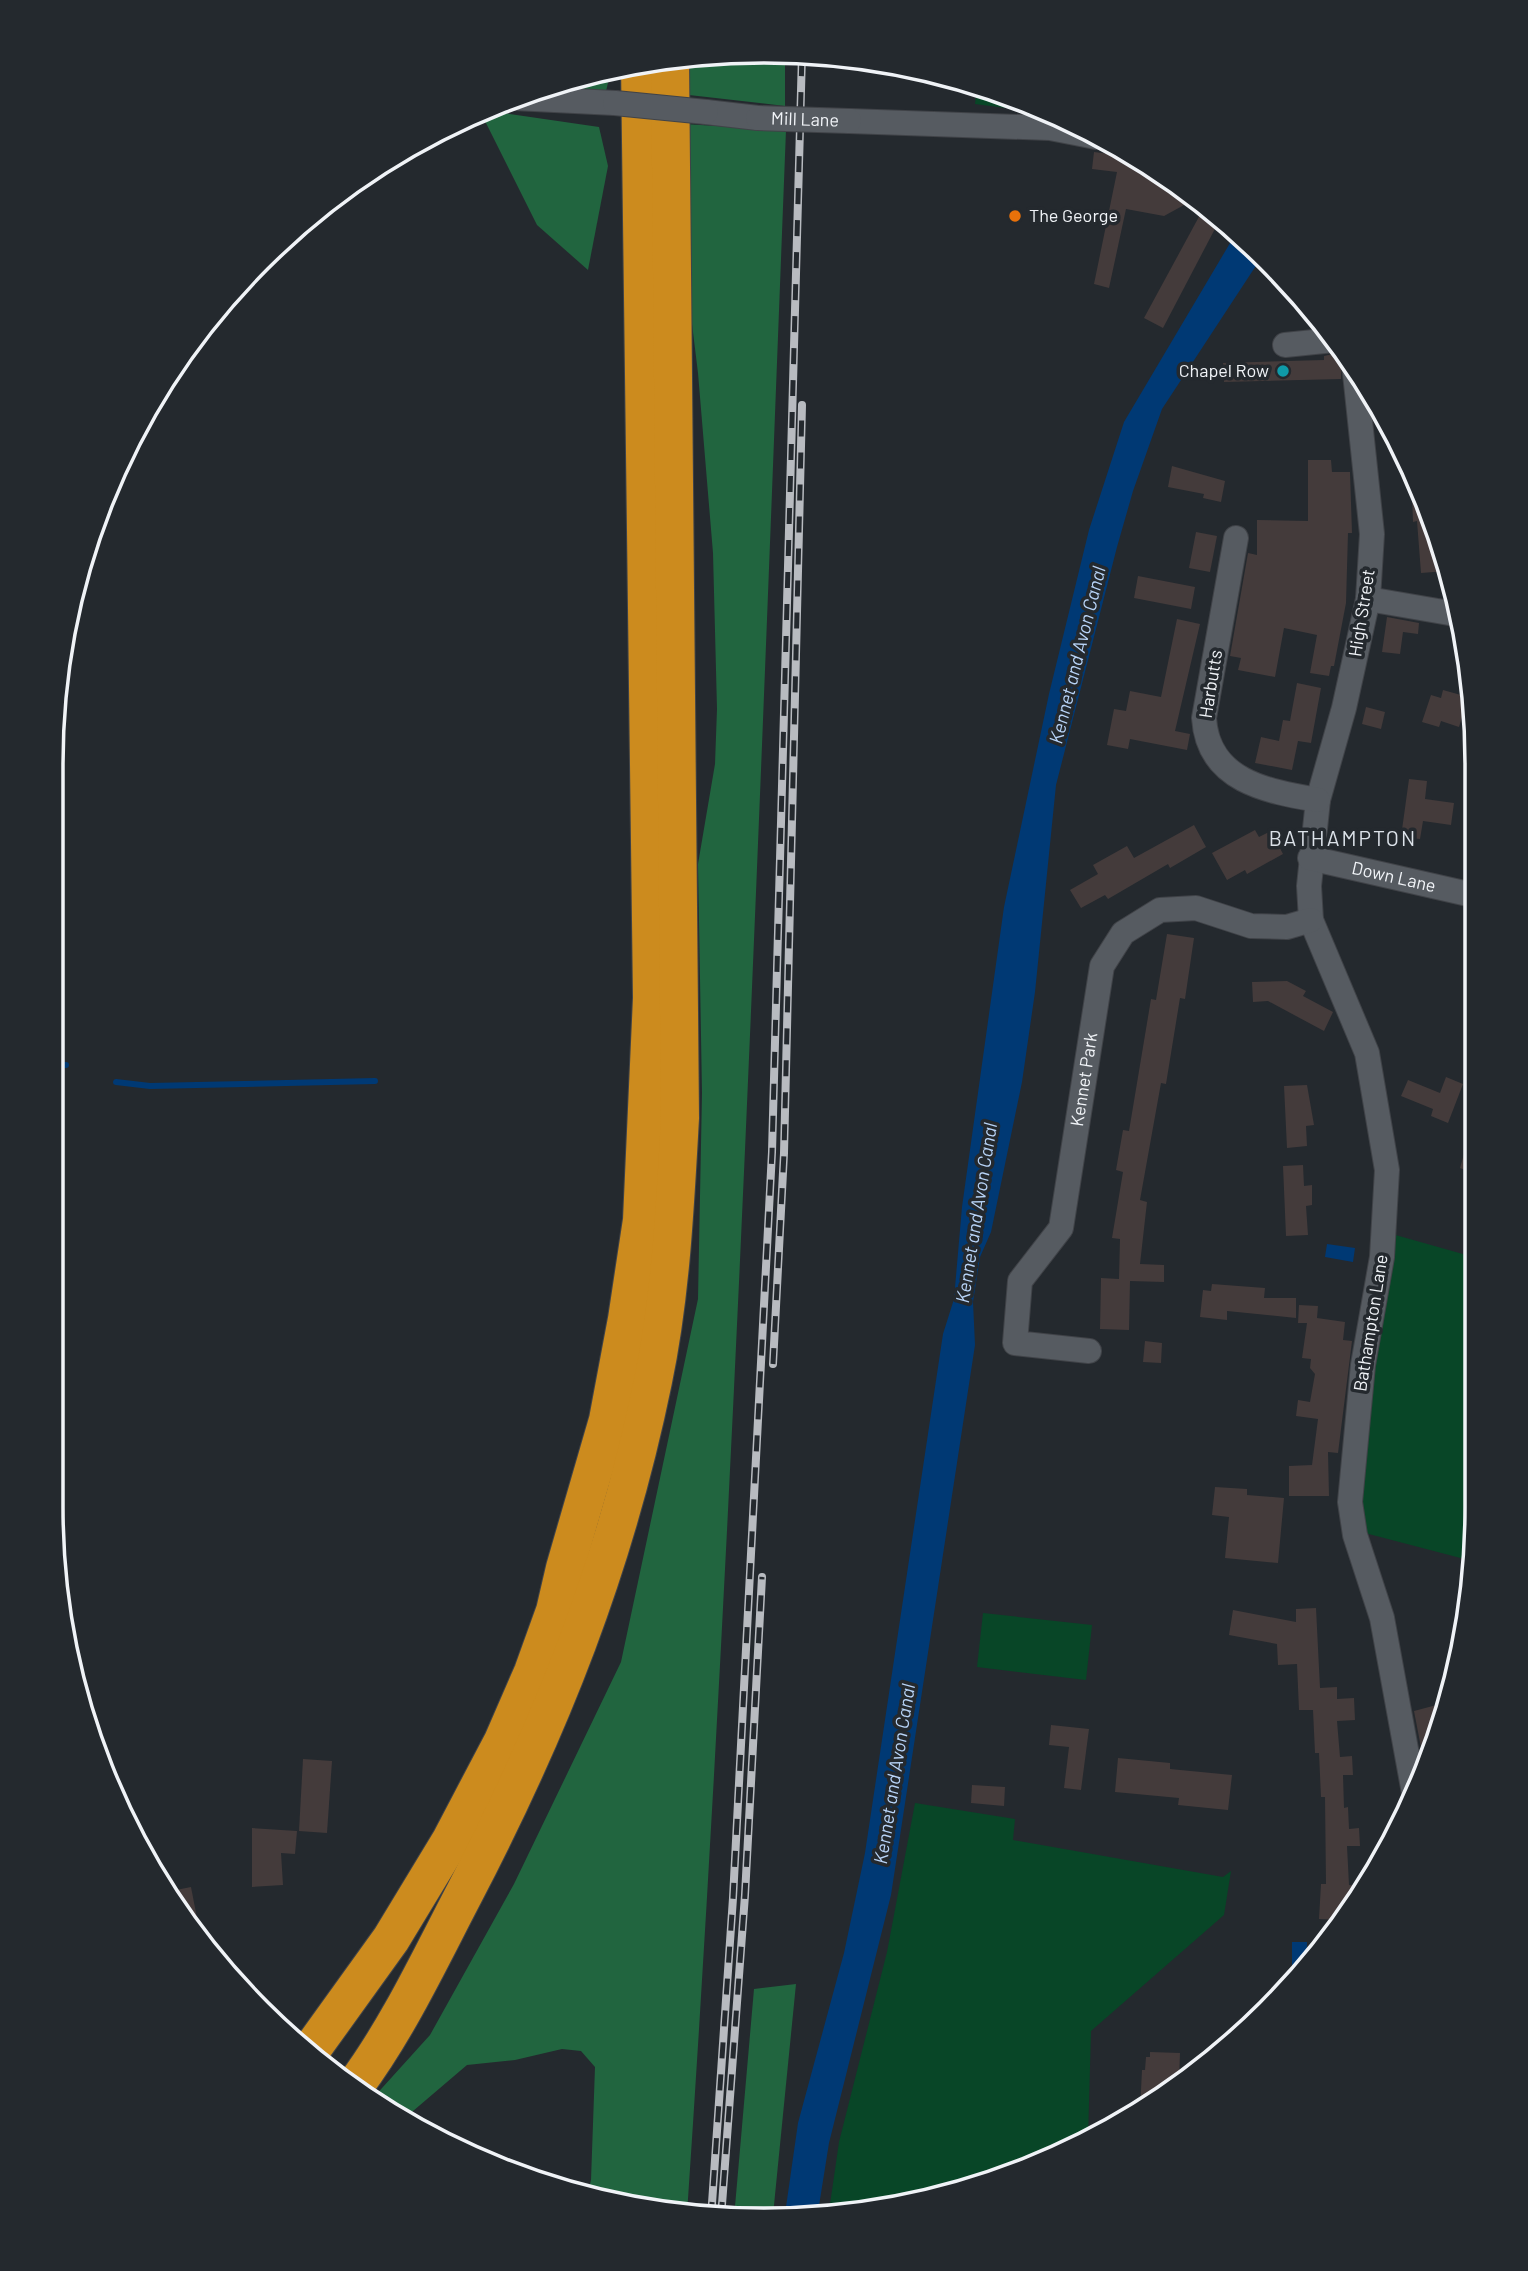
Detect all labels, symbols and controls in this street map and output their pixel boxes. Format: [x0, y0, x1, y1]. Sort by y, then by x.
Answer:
street label: Mill Lane [771, 106, 839, 131]
place label: The George [1029, 204, 1118, 226]
marker: The George [1007, 208, 1023, 224]
place label: Chapel Row [1179, 359, 1269, 381]
marker: Chapel Row [1275, 363, 1291, 379]
water label: Kennet and Avon Canal [1043, 563, 1110, 746]
street label: High Street [1343, 567, 1379, 658]
street label: Harbutts [1194, 648, 1226, 720]
district label: BATHAMPTON [1269, 825, 1417, 850]
street label: Down Lane [1350, 856, 1438, 896]
street label: Kennet Park [1065, 1031, 1101, 1128]
water label: Kennet and Avon Canal [950, 1120, 1001, 1305]
street label: Bathampton Lane [1348, 1253, 1392, 1393]
water label: Kennet and Avon Canal [868, 1681, 919, 1866]

